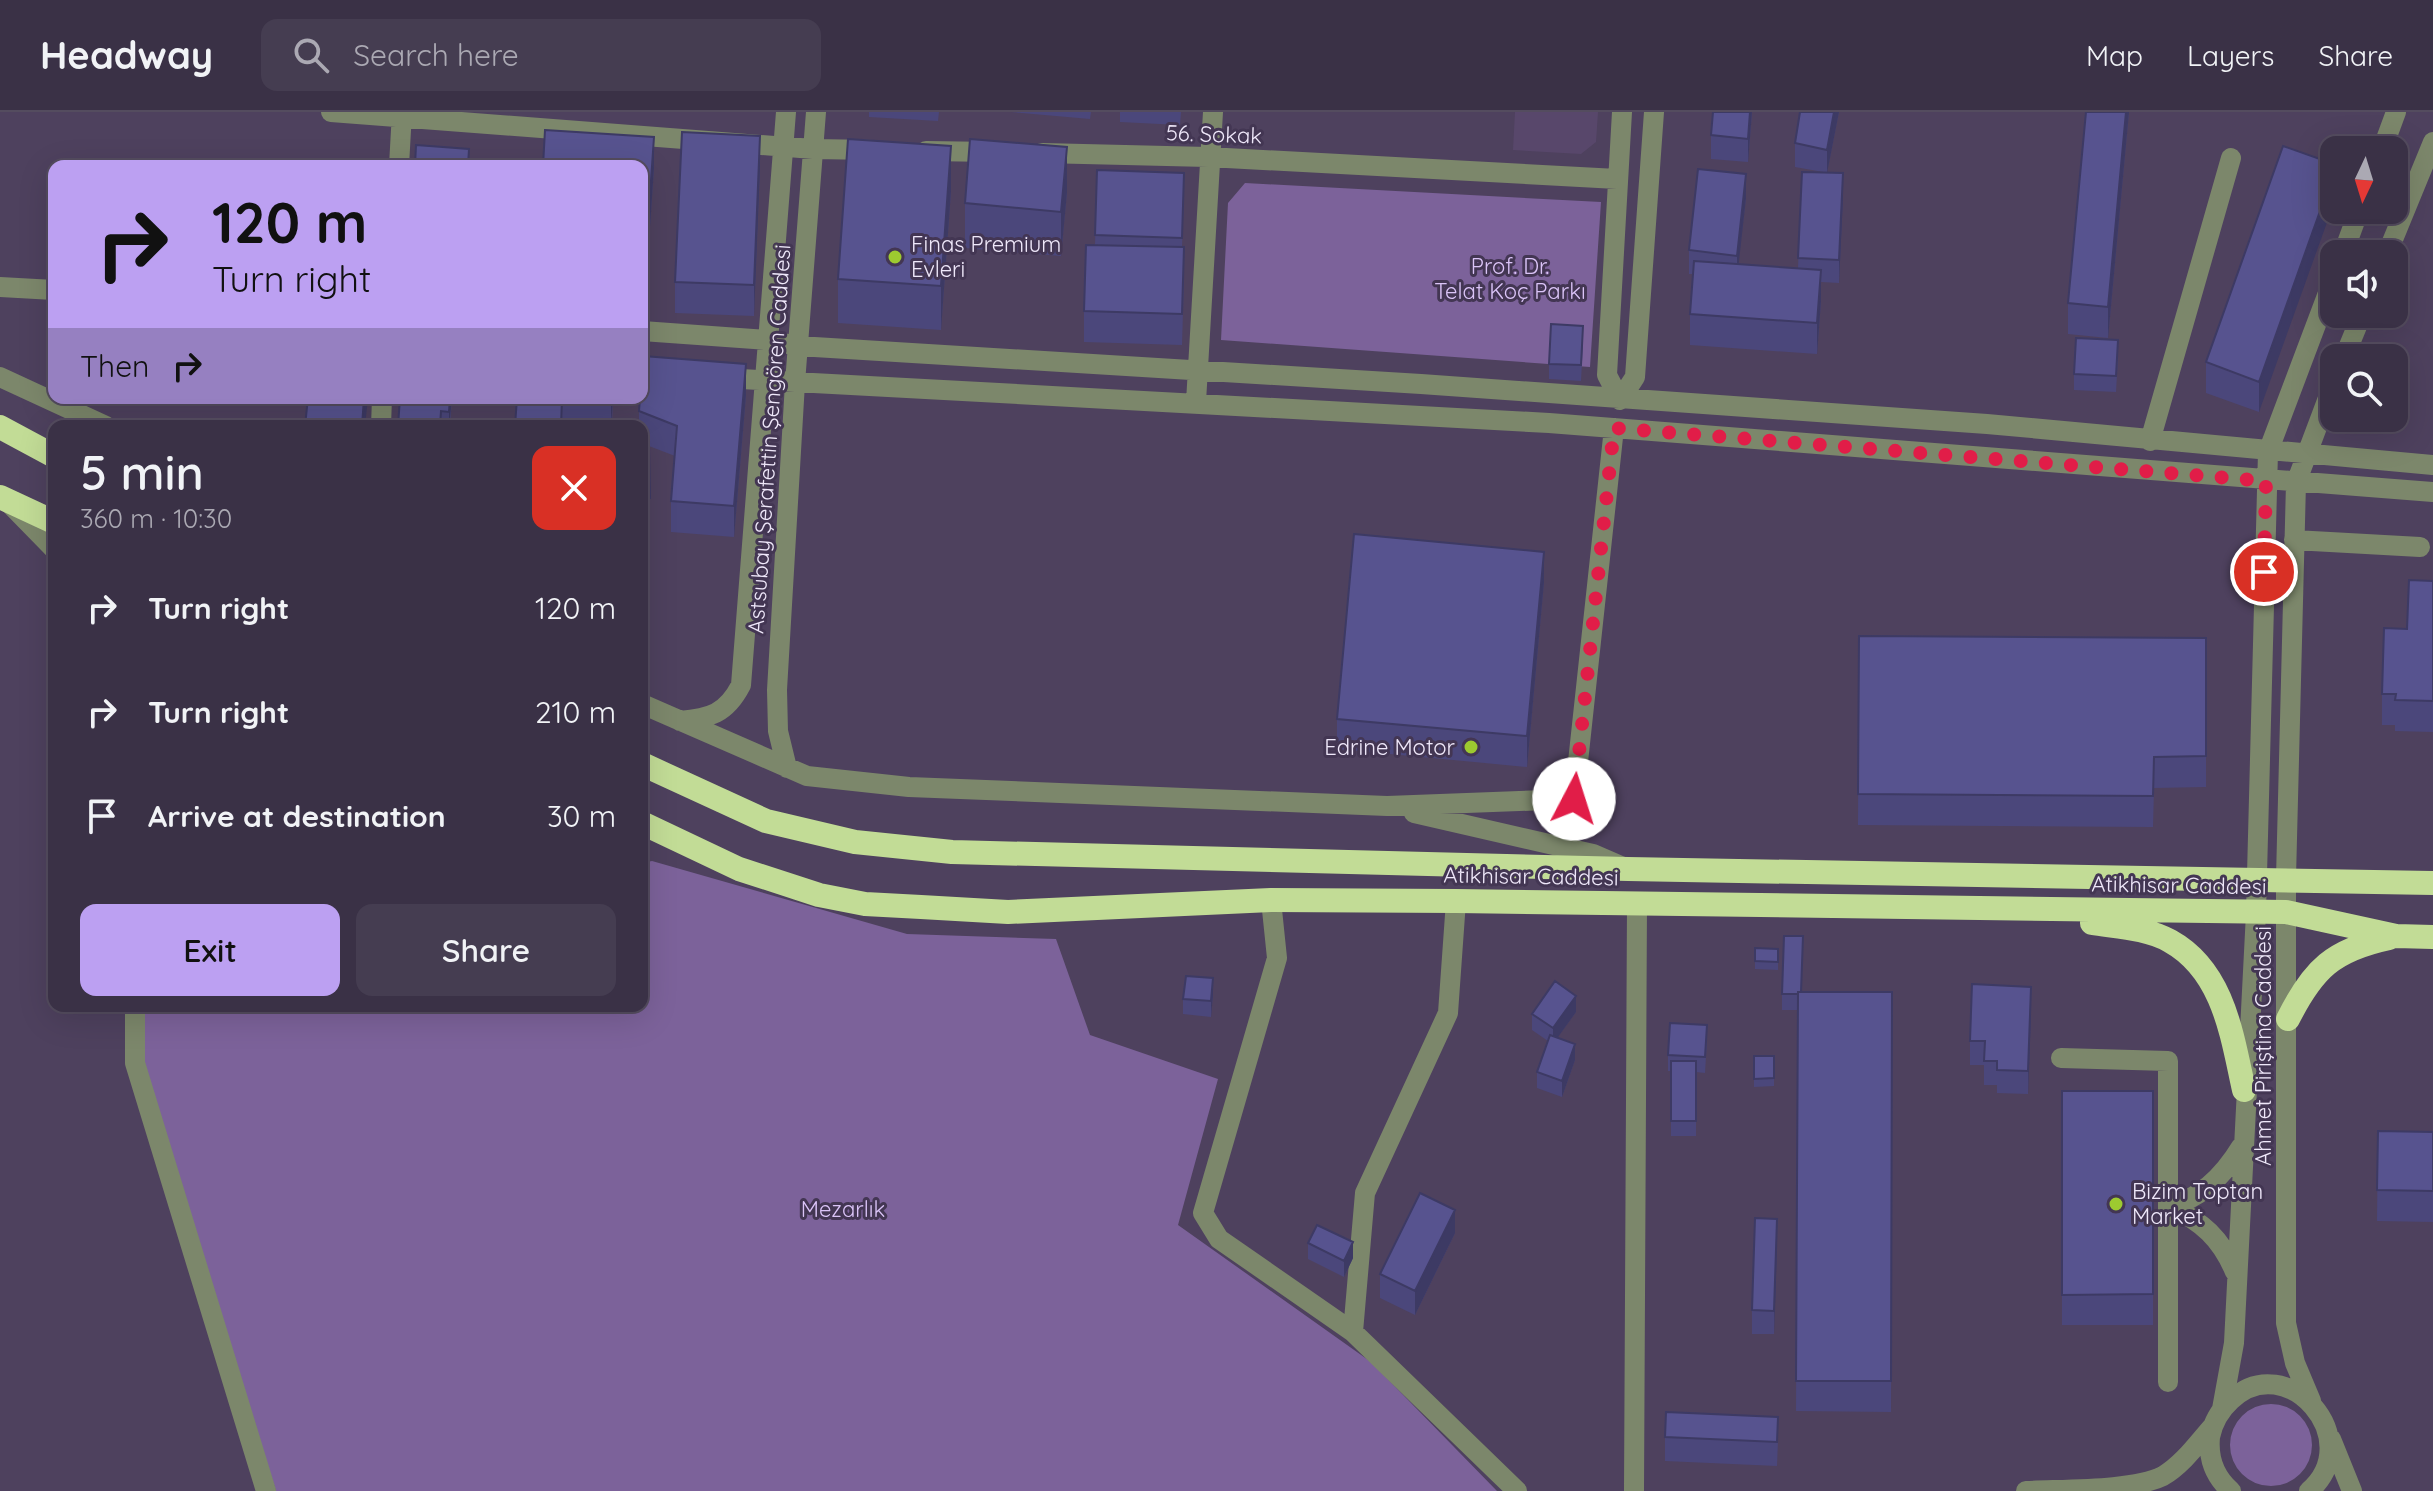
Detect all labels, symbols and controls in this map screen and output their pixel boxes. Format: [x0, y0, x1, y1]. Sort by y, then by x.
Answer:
search box [261, 19, 821, 91]
text: Headway [40, 31, 213, 79]
icon: search [289, 33, 333, 77]
text: Search here [353, 36, 519, 74]
text: Map [2086, 38, 2143, 73]
text: Layers [2187, 38, 2274, 73]
text: Share [2318, 38, 2393, 73]
street label: 56. Sokak [1165, 118, 1263, 150]
north arrow [2320, 136, 2408, 224]
map controls [2320, 136, 2408, 432]
text: 120 m [212, 187, 367, 257]
icon: right [80, 192, 184, 296]
place label: Finas Premium Evleri [911, 230, 1061, 283]
button: sound [2320, 240, 2408, 328]
street label: Astsubay Şerafettin Şengören Caddesi [741, 243, 797, 635]
marker: Finas Premium Evleri [886, 248, 904, 266]
park label: Prof. Dr. Telat Koç Parkı [1434, 252, 1586, 305]
text: Turn right [212, 256, 371, 301]
icon: right [165, 344, 209, 388]
button: search [2320, 344, 2408, 432]
text: Then [80, 347, 149, 385]
text: 5 min [80, 442, 204, 502]
button: close [532, 446, 616, 530]
text: 360 m · 10:30 [80, 502, 232, 535]
pin [2230, 538, 2298, 606]
icon: arrive [2242, 550, 2286, 594]
icon: right [80, 586, 124, 630]
text: Turn right [148, 589, 289, 627]
text: 120 m [535, 589, 616, 627]
icon: right [80, 690, 124, 734]
text: Turn right [148, 693, 289, 731]
text: 210 m [535, 693, 616, 731]
place label: Edrine Motor [1324, 733, 1456, 761]
marker: Edrine Motor [1462, 738, 1480, 756]
position arrow [1532, 757, 1616, 841]
icon: arrive [80, 794, 124, 838]
text: Arrive at destination [148, 797, 446, 835]
text: 30 m [547, 797, 616, 835]
street label: Atikhisar Caddesi [1443, 860, 1619, 892]
street label: Atikhisar Caddesi [2091, 869, 2267, 901]
button: Exit [80, 904, 340, 996]
button: Share [356, 904, 616, 996]
street label: Ahmet Piriştina Caddesi [2249, 926, 2277, 1166]
place label: Bizim Toptan Market [2132, 1177, 2263, 1230]
park label: Mezarlık [801, 1195, 885, 1223]
marker: Bizim Toptan Market [2107, 1195, 2125, 1213]

